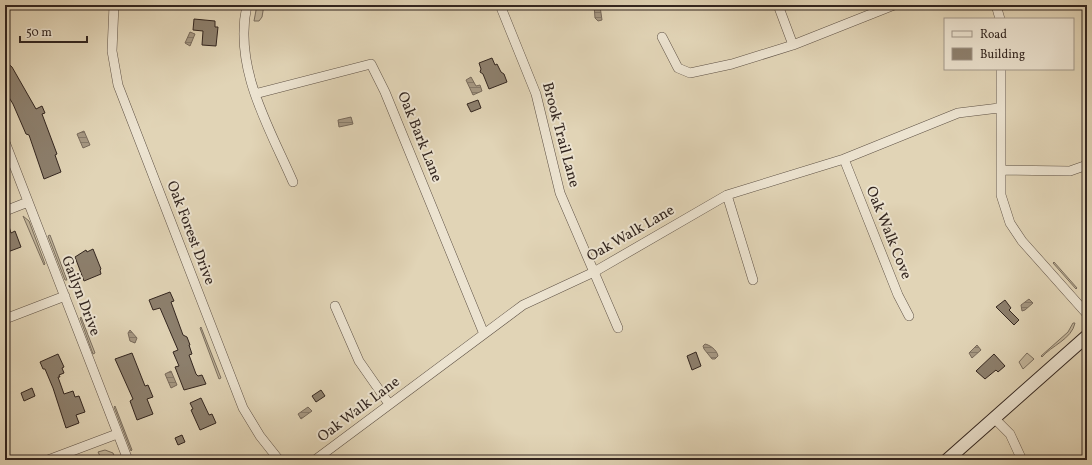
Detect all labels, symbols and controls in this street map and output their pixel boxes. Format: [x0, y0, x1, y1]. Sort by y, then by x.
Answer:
scale bar [20, 18, 87, 44]
legend [944, 18, 1074, 70]
text: 50 m [26, 25, 52, 41]
text: Road [980, 27, 1007, 43]
text: Building [980, 47, 1025, 63]
street label: Brook Trail Lane [536, 80, 584, 190]
street label: Oak Bark Lane [391, 89, 447, 185]
street label: Oak Forest Drive [160, 178, 220, 288]
street label: Oak Walk Cove [860, 183, 916, 283]
street label: Oak Walk Lane [583, 200, 679, 268]
street label: Gailyn Drive [55, 253, 105, 339]
street label: Oak Walk Lane [313, 372, 405, 448]

